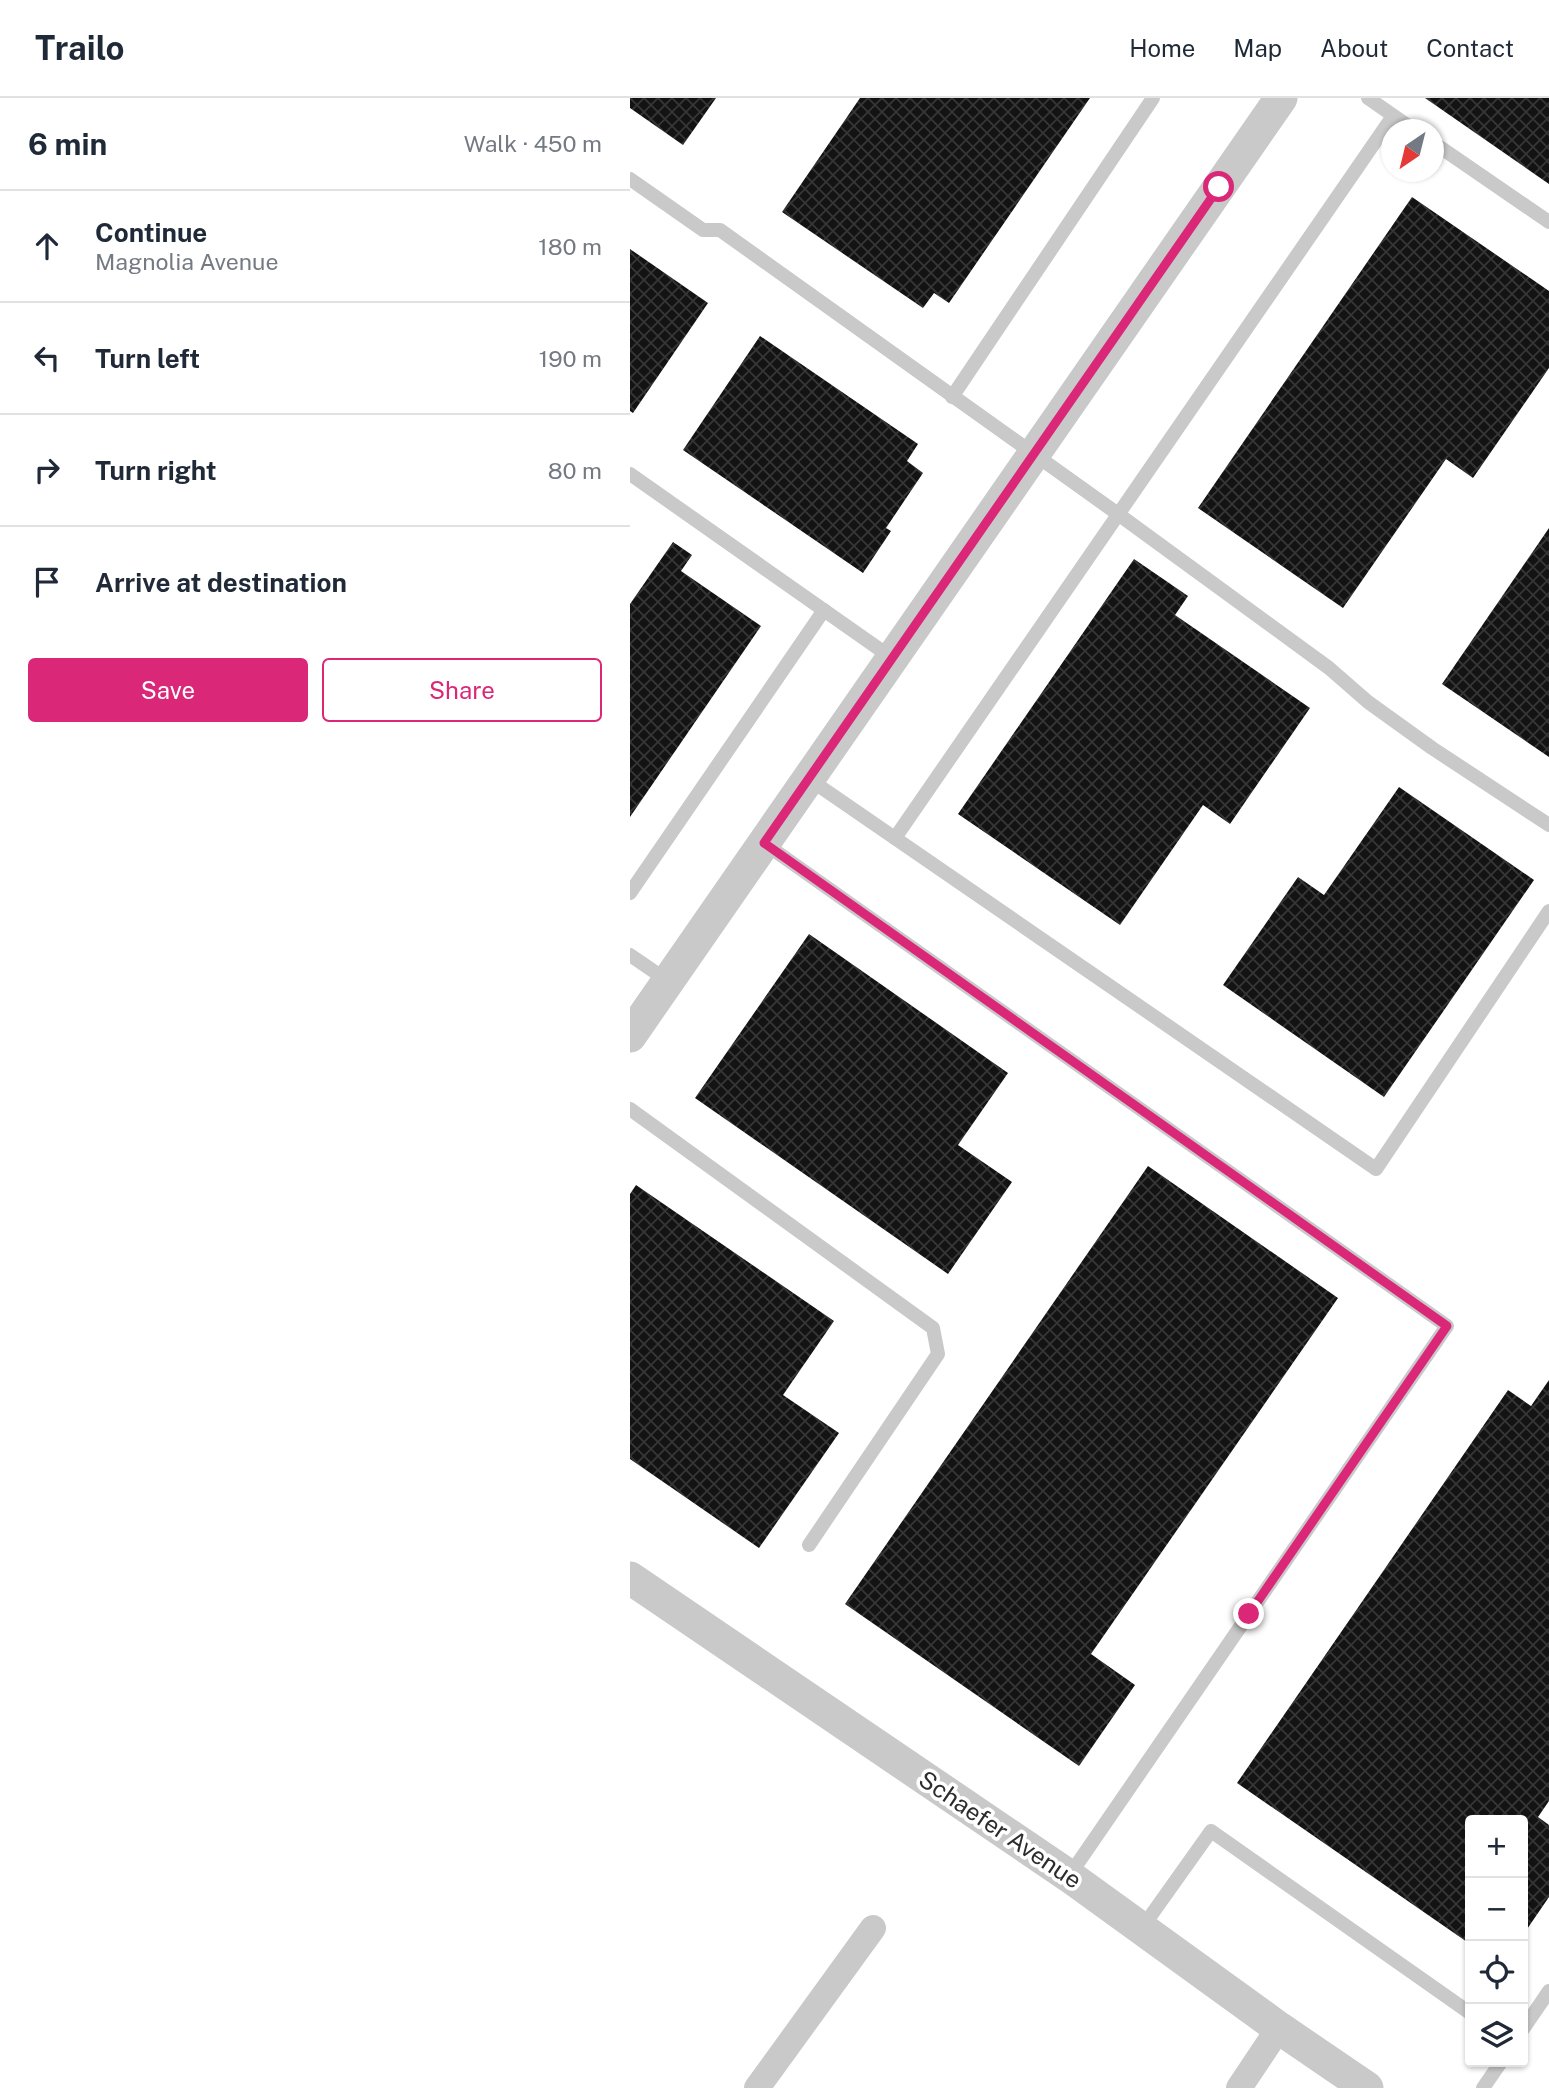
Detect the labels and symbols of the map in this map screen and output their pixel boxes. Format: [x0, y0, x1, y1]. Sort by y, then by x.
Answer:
north arrow [1381, 119, 1444, 182]
route start [1203, 171, 1234, 202]
route end [1233, 1598, 1264, 1629]
street label: Schaefer Avenue [914, 1765, 1087, 1894]

